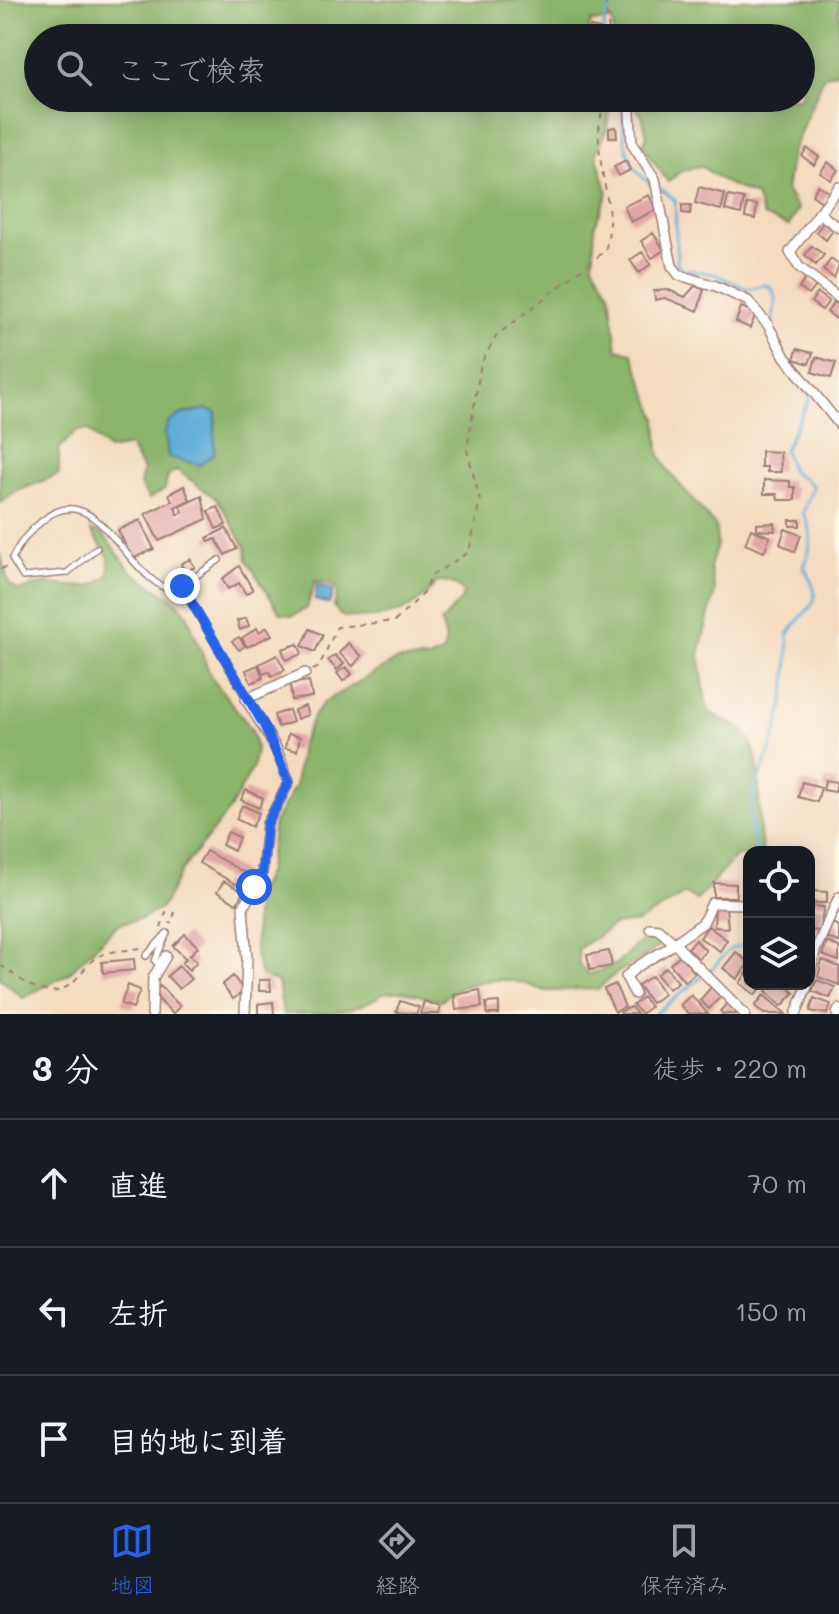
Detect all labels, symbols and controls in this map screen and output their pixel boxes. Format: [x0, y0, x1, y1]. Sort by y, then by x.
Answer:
search box [24, 24, 815, 112]
icon: search [52, 46, 96, 90]
text: ここで検索 [116, 49, 266, 89]
route end [164, 568, 200, 604]
map controls [743, 846, 815, 990]
button: locate [743, 846, 815, 918]
route start [236, 869, 272, 905]
button: layers [743, 918, 815, 990]
text: 3 分 [32, 1045, 99, 1090]
text: 徒歩 · 220 m [653, 1051, 807, 1085]
icon: ahead [32, 1161, 76, 1205]
text: 直進 [108, 1164, 168, 1204]
text: 70 m [747, 1166, 807, 1200]
icon: left [32, 1289, 76, 1333]
text: 左折 [108, 1292, 168, 1332]
text: 150 m [735, 1294, 807, 1328]
icon: arrive [32, 1417, 76, 1461]
text: 目的地に到着 [108, 1420, 288, 1460]
tab: 地図 [110, 1519, 155, 1599]
tab: 経路 [375, 1519, 420, 1599]
tab: 保存済み [640, 1519, 729, 1599]

